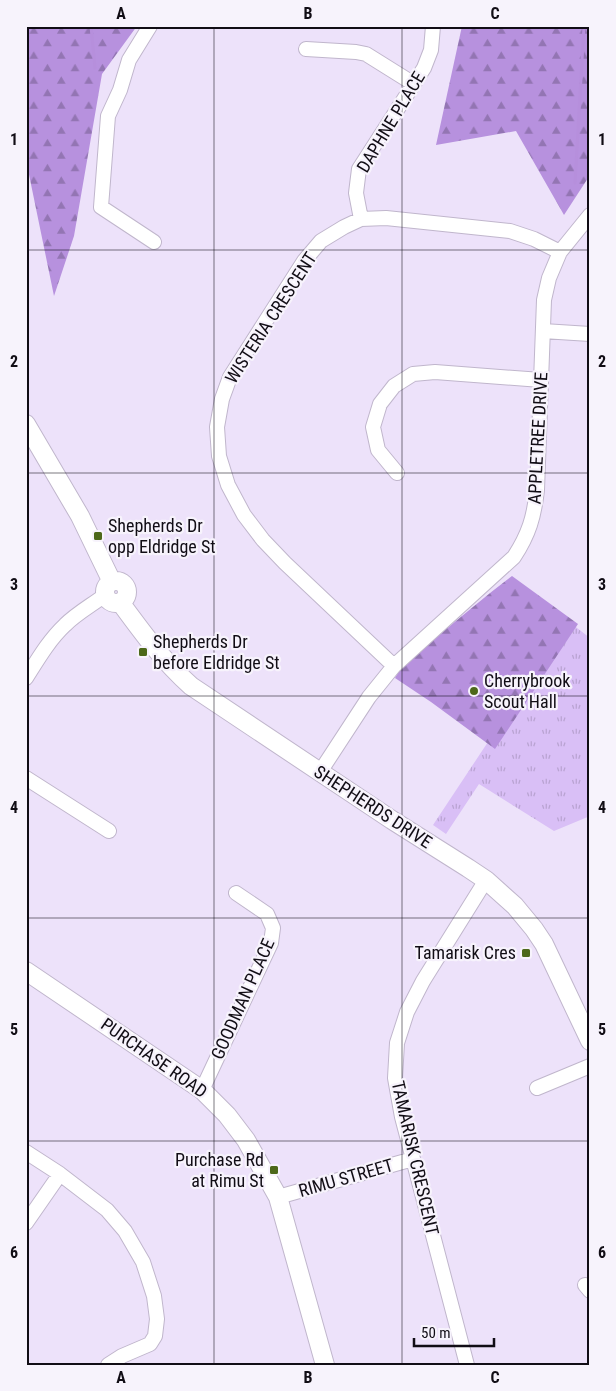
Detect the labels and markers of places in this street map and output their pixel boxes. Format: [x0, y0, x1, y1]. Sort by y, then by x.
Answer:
place label: Shepherds Dr opp Eldridge St [108, 515, 216, 557]
marker: Shepherds Dr opp Eldridge St [92, 530, 104, 542]
place label: Shepherds Dr before Eldridge St [153, 631, 280, 673]
marker: Shepherds Dr before Eldridge St [137, 646, 149, 658]
place label: Cherrybrook Scout Hall [484, 670, 570, 712]
marker: Cherrybrook Scout Hall [468, 685, 480, 697]
place label: Tamarisk Cres [415, 942, 516, 963]
marker: Tamarisk Cres [520, 947, 532, 959]
place label: Purchase Rd at Rimu St [175, 1149, 264, 1191]
marker: Purchase Rd at Rimu St [268, 1164, 280, 1176]

